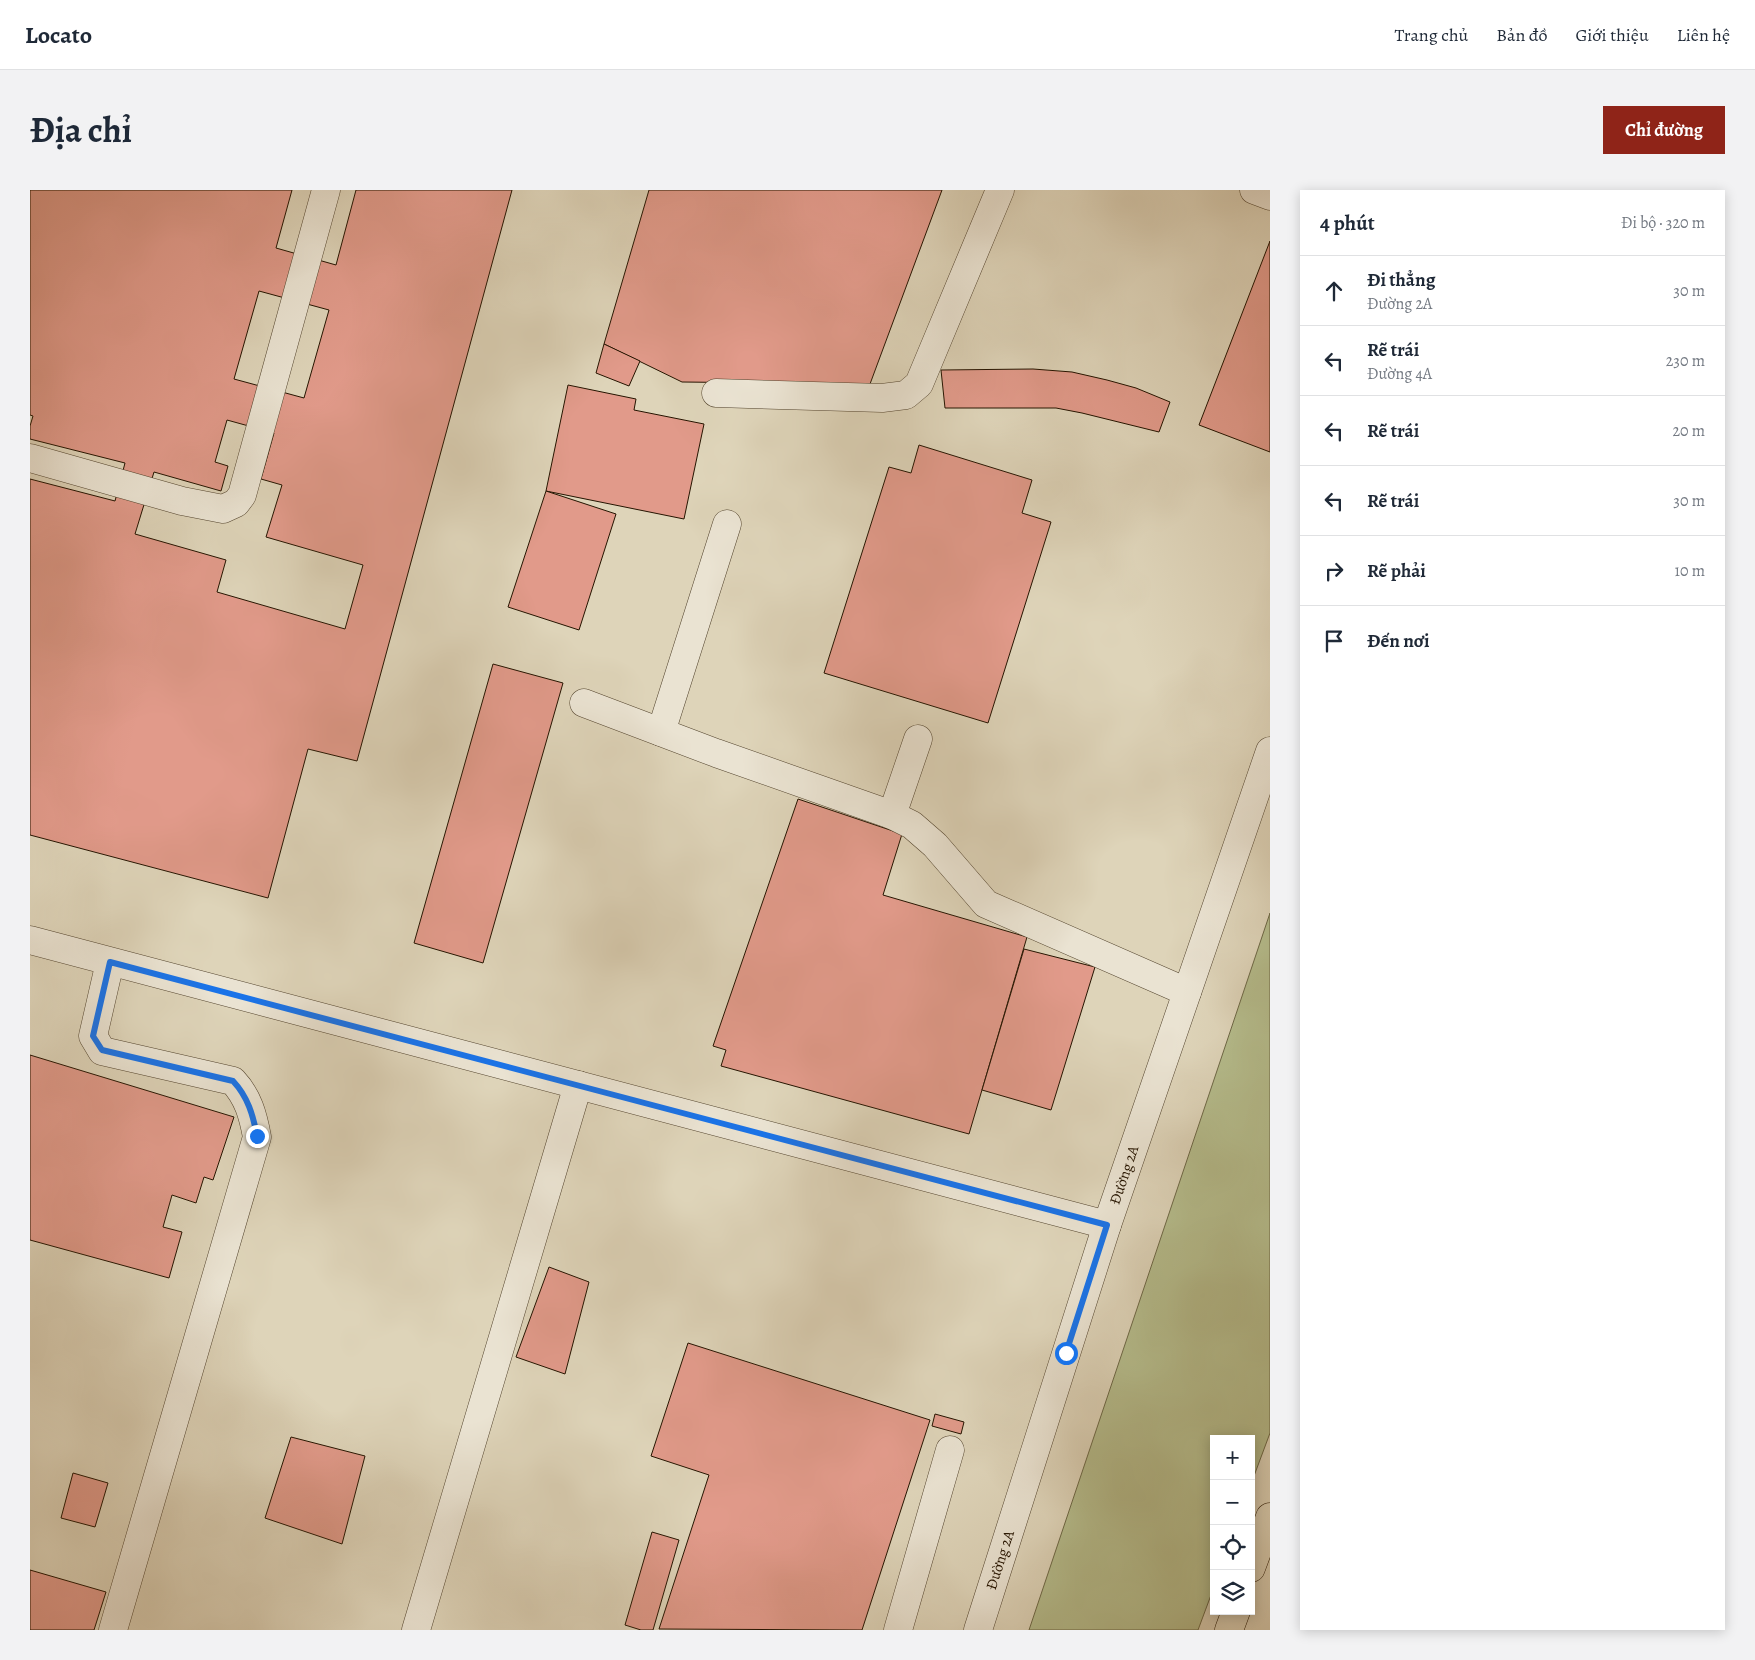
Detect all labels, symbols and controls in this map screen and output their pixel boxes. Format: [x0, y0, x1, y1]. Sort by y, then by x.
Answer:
text: Locato [25, 19, 92, 51]
text: Trang chủ [1394, 23, 1468, 47]
text: Bản đồ [1496, 23, 1548, 47]
text: Giới thiệu [1576, 23, 1649, 47]
text: Liên hệ [1677, 23, 1730, 47]
text: Địa chỉ [30, 106, 132, 154]
button: Chỉ đường [1603, 106, 1725, 154]
text: 4 phút [1320, 209, 1375, 237]
text: Đi bộ · 320 m [1621, 212, 1705, 234]
text: Đi thẳng [1367, 267, 1435, 293]
icon: ahead [1320, 277, 1348, 305]
text: 30 m [1673, 280, 1705, 302]
text: Đường 2A [1367, 293, 1432, 315]
text: Rẽ trái [1367, 337, 1419, 363]
icon: left [1320, 347, 1348, 375]
text: 230 m [1666, 350, 1705, 372]
text: Đường 4A [1367, 363, 1432, 385]
icon: left [1320, 417, 1348, 445]
text: Rẽ trái [1367, 418, 1419, 444]
text: 20 m [1672, 420, 1705, 442]
icon: left [1320, 487, 1348, 515]
text: Rẽ trái [1367, 488, 1419, 514]
text: 30 m [1673, 490, 1705, 512]
icon: right [1320, 557, 1348, 585]
text: Rẽ phải [1367, 558, 1426, 584]
text: 10 m [1675, 560, 1705, 582]
icon: arrive [1320, 627, 1348, 655]
text: Đến nơi [1367, 628, 1429, 654]
route end [246, 1125, 269, 1148]
street label: Đường 2A [1105, 1143, 1144, 1207]
route start [1055, 1342, 1078, 1365]
map controls [1210, 1435, 1255, 1615]
button: + [1210, 1435, 1255, 1480]
button: − [1210, 1480, 1255, 1525]
button: locate [1210, 1525, 1255, 1570]
street label: Đường 2A [981, 1528, 1019, 1592]
button: layers [1210, 1570, 1255, 1615]

